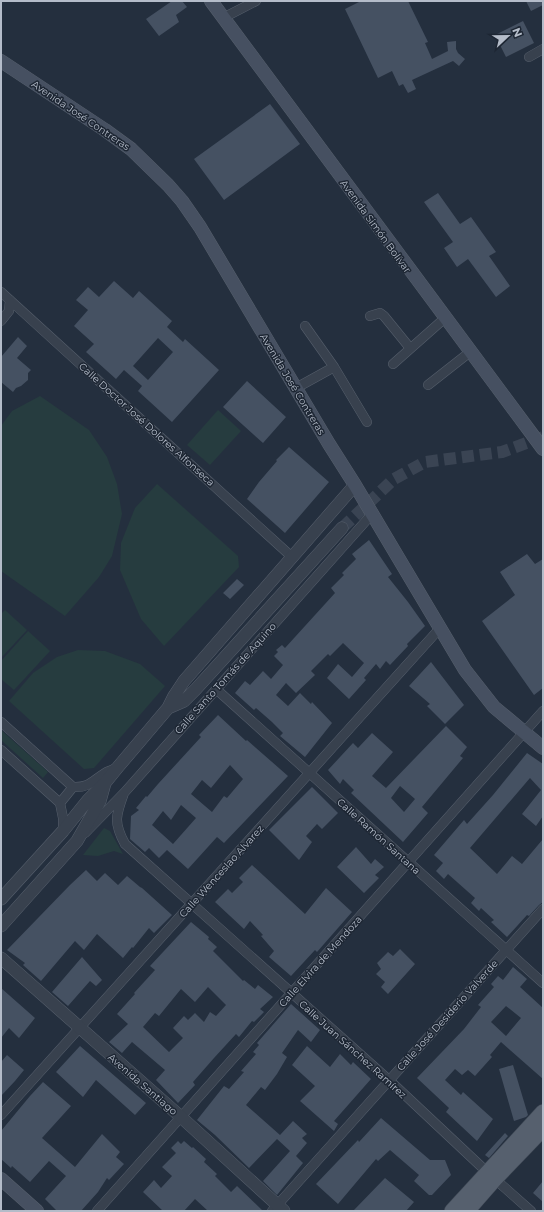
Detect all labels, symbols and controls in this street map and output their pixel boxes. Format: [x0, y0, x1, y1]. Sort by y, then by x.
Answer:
north arrow [488, 16, 528, 56]
text: N [509, 26, 525, 39]
street label: Avenida José Contreras [29, 78, 133, 153]
street label: Avenida Simón Bolívar [337, 177, 414, 276]
street label: Avenida José Contreras [257, 331, 328, 437]
street label: Calle Doctor José Dolores Alfonseca [76, 360, 217, 489]
street label: Calle Santo Tomás de Aquino [172, 620, 279, 737]
street label: Calle Ramón Santana [334, 796, 423, 877]
street label: Calle Wenceslao Alvarez [176, 822, 266, 920]
street label: Calle Elvira de Mendoza [276, 913, 365, 1010]
street label: Calle José Desiderio Valverde [394, 957, 501, 1074]
street label: Calle Juan Sánchez Ramírez [296, 998, 409, 1101]
street label: Avenida Santiago [105, 1051, 180, 1118]

